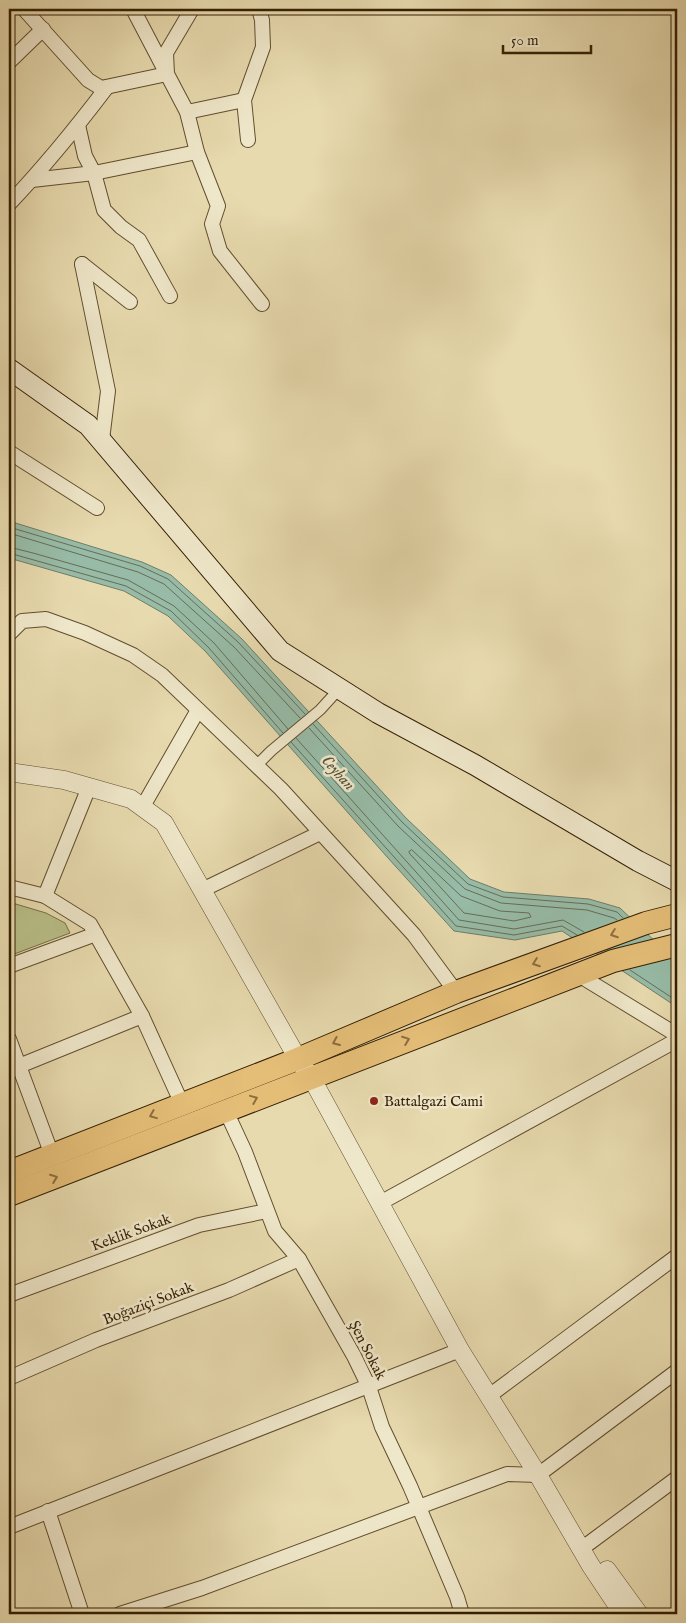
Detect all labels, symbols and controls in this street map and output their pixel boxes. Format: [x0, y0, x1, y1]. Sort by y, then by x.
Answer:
scale bar [503, 22, 591, 54]
text: 50 m [511, 31, 539, 50]
water label: Ceyhan [316, 752, 359, 795]
one-way arrow [610, 928, 618, 938]
one-way arrow [532, 957, 541, 967]
one-way arrow [332, 1036, 341, 1047]
one-way arrow [401, 1036, 410, 1046]
place label: Battalgazi Cami [384, 1092, 483, 1111]
one-way arrow [250, 1095, 258, 1105]
marker: Battalgazi Cami [368, 1095, 380, 1107]
one-way arrow [149, 1109, 157, 1119]
one-way arrow [49, 1174, 58, 1184]
street label: Keklik Sokak [89, 1209, 175, 1256]
street label: Boğaziçi Sokak [100, 1277, 197, 1329]
street label: Şen Sokak [345, 1317, 391, 1384]

